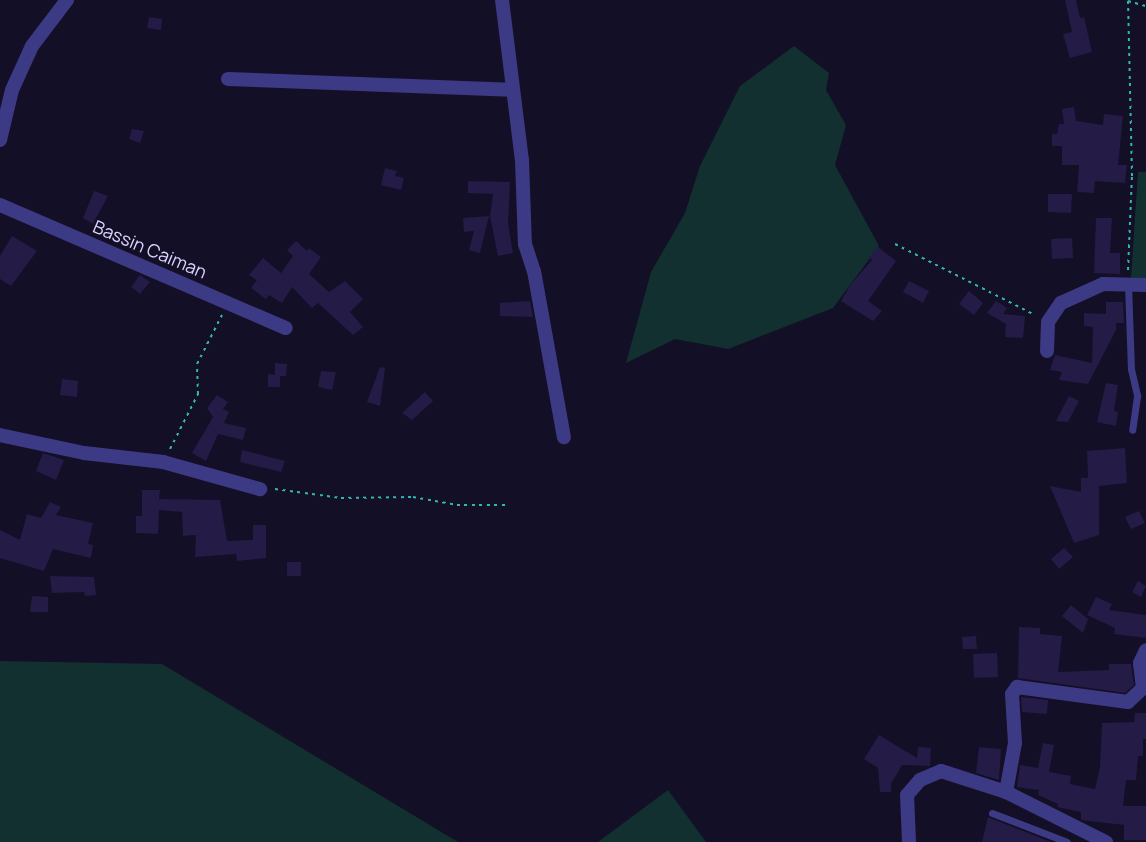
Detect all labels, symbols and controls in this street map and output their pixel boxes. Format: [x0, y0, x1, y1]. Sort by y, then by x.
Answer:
street label: Bassin Caiman [90, 215, 210, 283]

